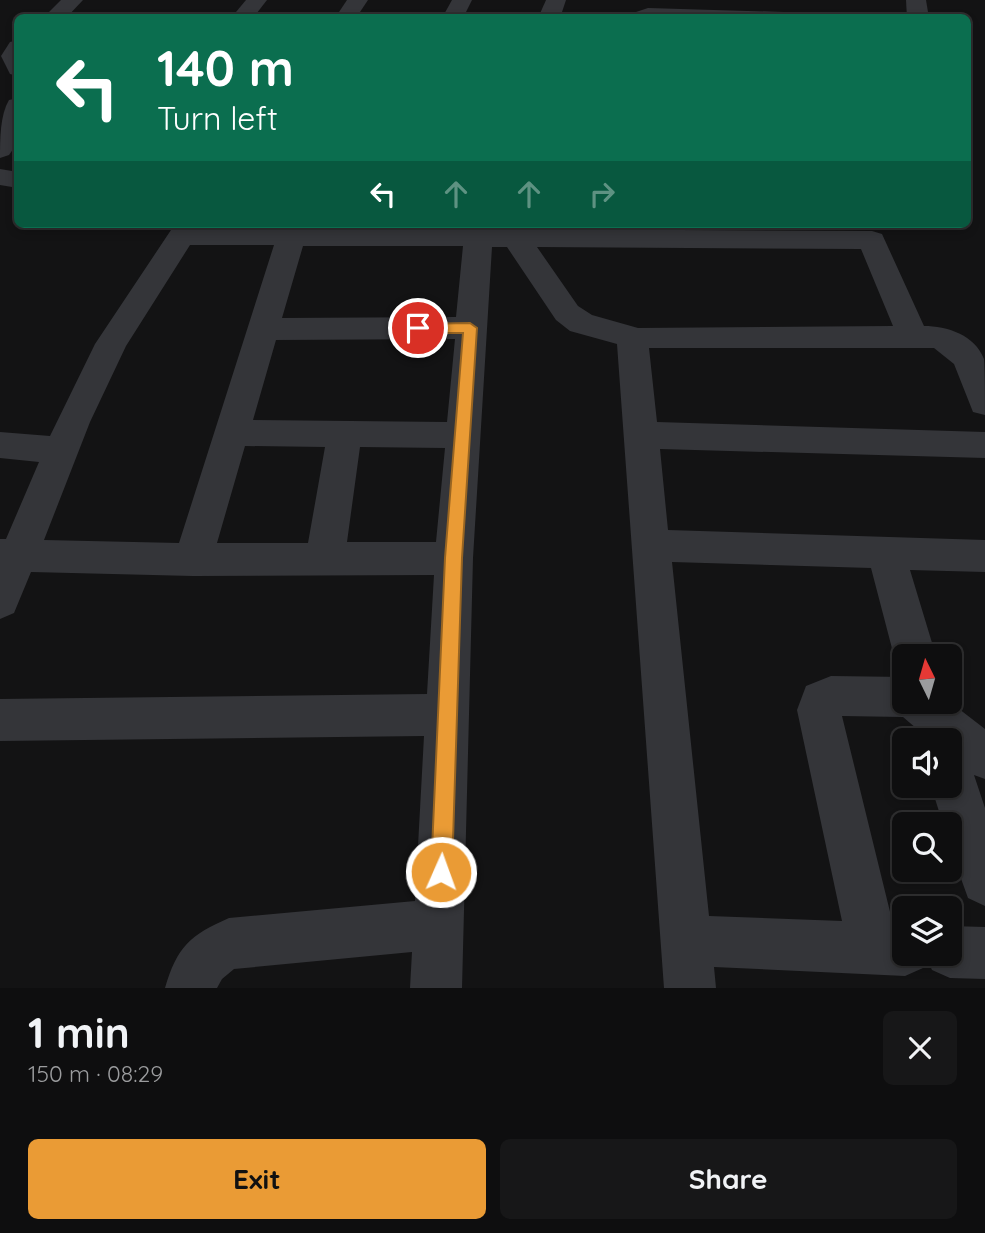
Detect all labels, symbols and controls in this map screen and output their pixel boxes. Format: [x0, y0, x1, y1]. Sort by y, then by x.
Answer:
text: 140 m [157, 37, 294, 98]
icon: left [42, 42, 133, 133]
text: Turn left [157, 98, 278, 138]
icon: left [364, 175, 402, 213]
icon: ahead [437, 175, 475, 213]
icon: ahead [510, 175, 548, 213]
icon: right [583, 175, 621, 213]
pin [388, 298, 448, 358]
icon: arrive [399, 309, 437, 347]
north arrow [892, 644, 962, 714]
map controls [892, 644, 962, 966]
button: sound [892, 728, 962, 798]
button: search [892, 812, 962, 882]
position arrow [404, 835, 478, 909]
button: layers [892, 896, 962, 966]
text: 1 min [28, 1006, 130, 1059]
button: close [883, 1011, 957, 1085]
text: 150 m · 08:29 [28, 1059, 163, 1088]
button: Exit [28, 1139, 486, 1219]
button: Share [500, 1139, 957, 1219]

